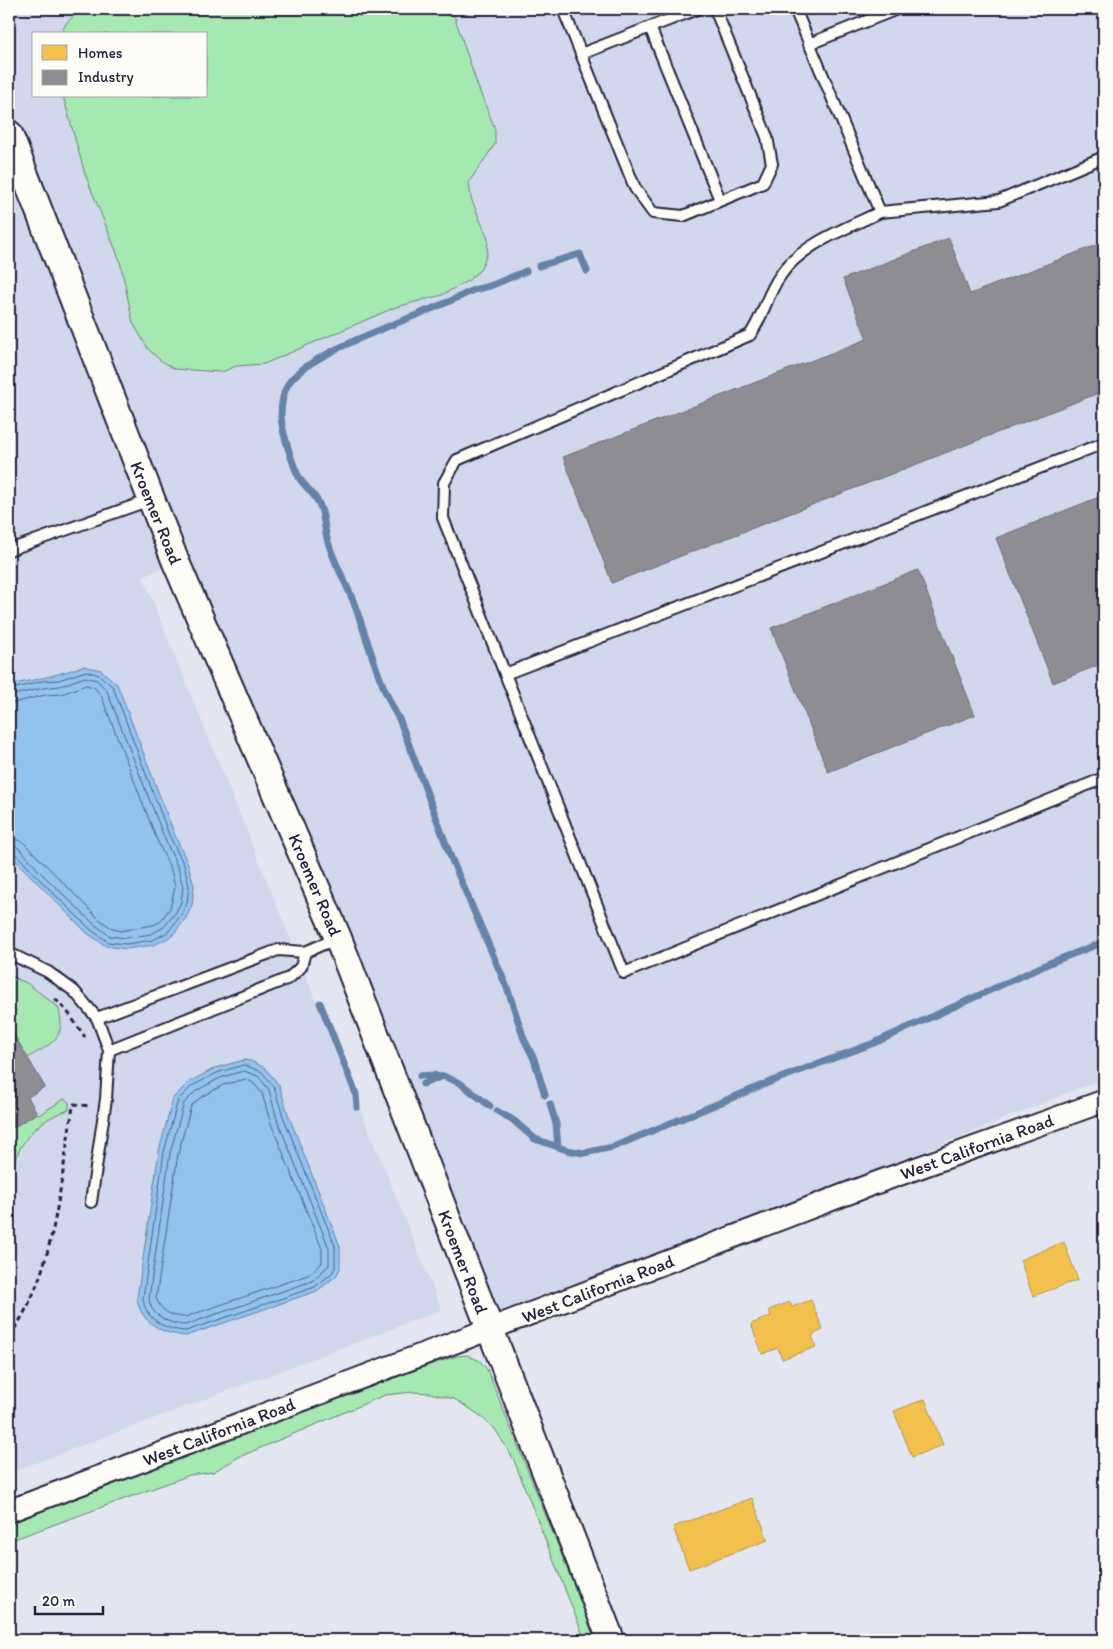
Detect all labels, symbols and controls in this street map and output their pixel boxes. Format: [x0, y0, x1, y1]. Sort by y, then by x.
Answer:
legend [32, 32, 208, 98]
text: Homes [78, 44, 123, 62]
text: Industry [78, 68, 134, 86]
street label: Kroemer Road [125, 458, 187, 568]
street label: Kroemer Road [284, 830, 347, 940]
street label: West California Road [897, 1109, 1057, 1185]
street label: Kroemer Road [433, 1207, 493, 1317]
street label: West California Road [519, 1250, 677, 1328]
street label: West California Road [140, 1393, 298, 1471]
scale bar [35, 1584, 102, 1616]
text: 20 m [42, 1592, 76, 1610]

